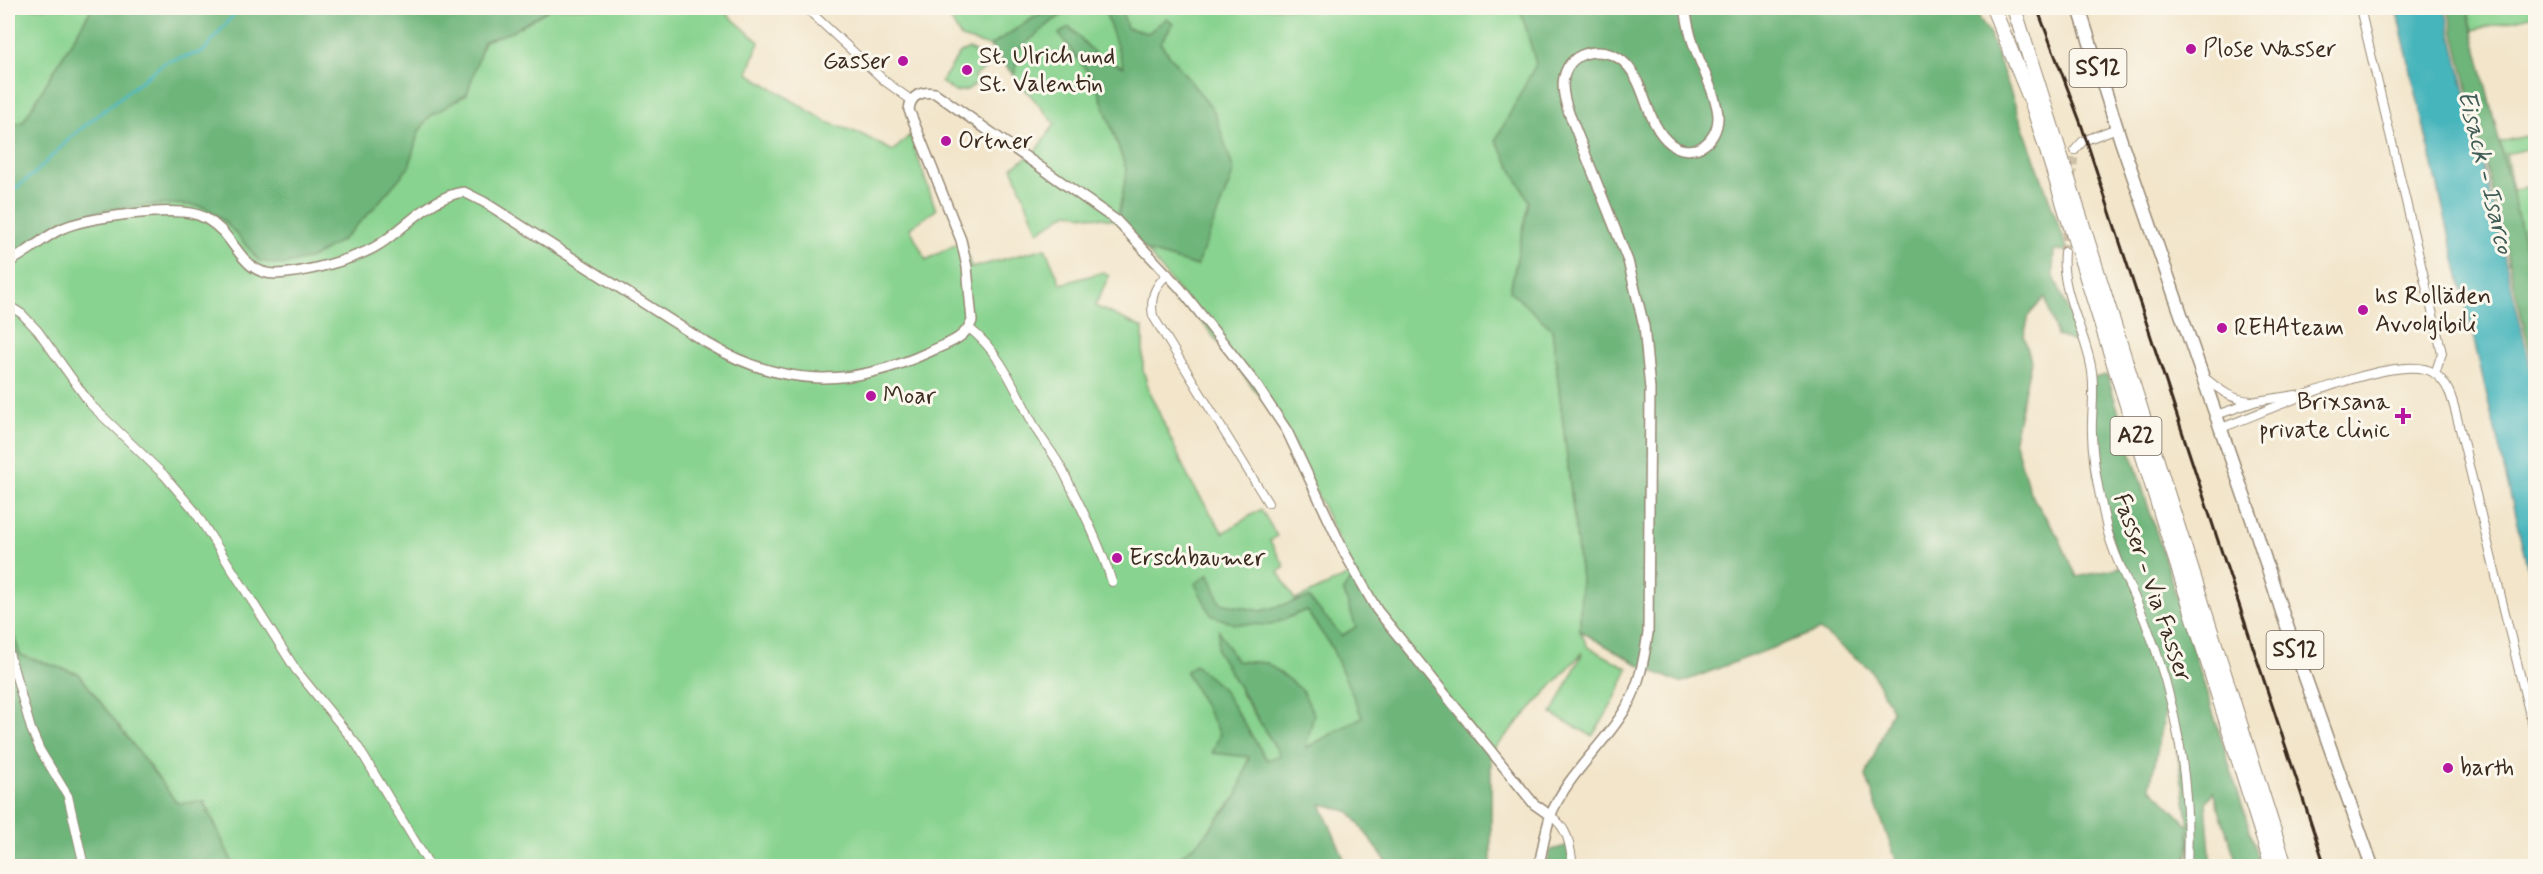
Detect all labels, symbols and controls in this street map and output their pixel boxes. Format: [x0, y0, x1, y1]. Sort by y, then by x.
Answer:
place label: Plose Wasser [2203, 34, 2337, 65]
place label: St. Ulrich und St. Valentin [979, 41, 1115, 100]
marker: Plose Wasser [2184, 42, 2198, 56]
place label: Gasser [823, 46, 891, 77]
road number: SS12 [2070, 49, 2126, 87]
marker: Gasser [896, 54, 910, 68]
marker: St. Ulrich und St. Valentin [960, 63, 974, 77]
water label: Eisack - Isarco [2448, 87, 2522, 258]
place label: Ortner [958, 126, 1033, 157]
marker: Ortner [939, 134, 953, 148]
place label: hs Rolläden Avvolgibili [2375, 281, 2491, 340]
marker: hs Rolläden Avvolgibili [2356, 303, 2370, 317]
place label: REHAteam [2234, 313, 2344, 344]
marker: REHAteam [2215, 321, 2229, 335]
place label: Moar [883, 381, 936, 412]
place label: Brixsana private clinic [2259, 387, 2391, 446]
marker: Moar [864, 389, 878, 403]
marker: Brixsana private clinic [2394, 407, 2412, 425]
road number: A22 [2110, 417, 2162, 455]
street label: Fasser - Via Fasser [2105, 490, 2199, 686]
place label: Erschbaumer [1129, 543, 1266, 574]
marker: Erschbaumer [1110, 551, 1124, 565]
road number: SS12 [2266, 631, 2324, 669]
place label: barth [2460, 753, 2514, 784]
marker: barth [2441, 761, 2455, 775]

